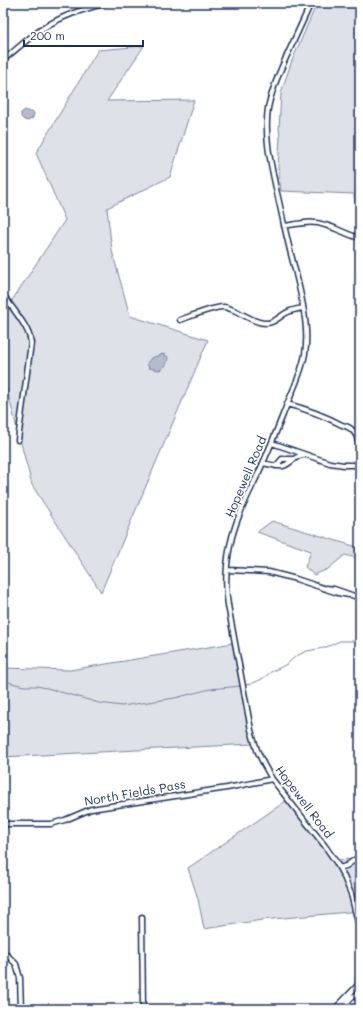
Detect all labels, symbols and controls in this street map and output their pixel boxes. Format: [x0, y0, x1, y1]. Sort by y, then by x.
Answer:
scale bar [24, 22, 143, 48]
text: 200 m [30, 27, 65, 43]
street label: Hopewell Road [221, 433, 270, 520]
street label: Hopewell Road [272, 762, 338, 841]
street label: North Fields Pass [83, 775, 187, 809]

